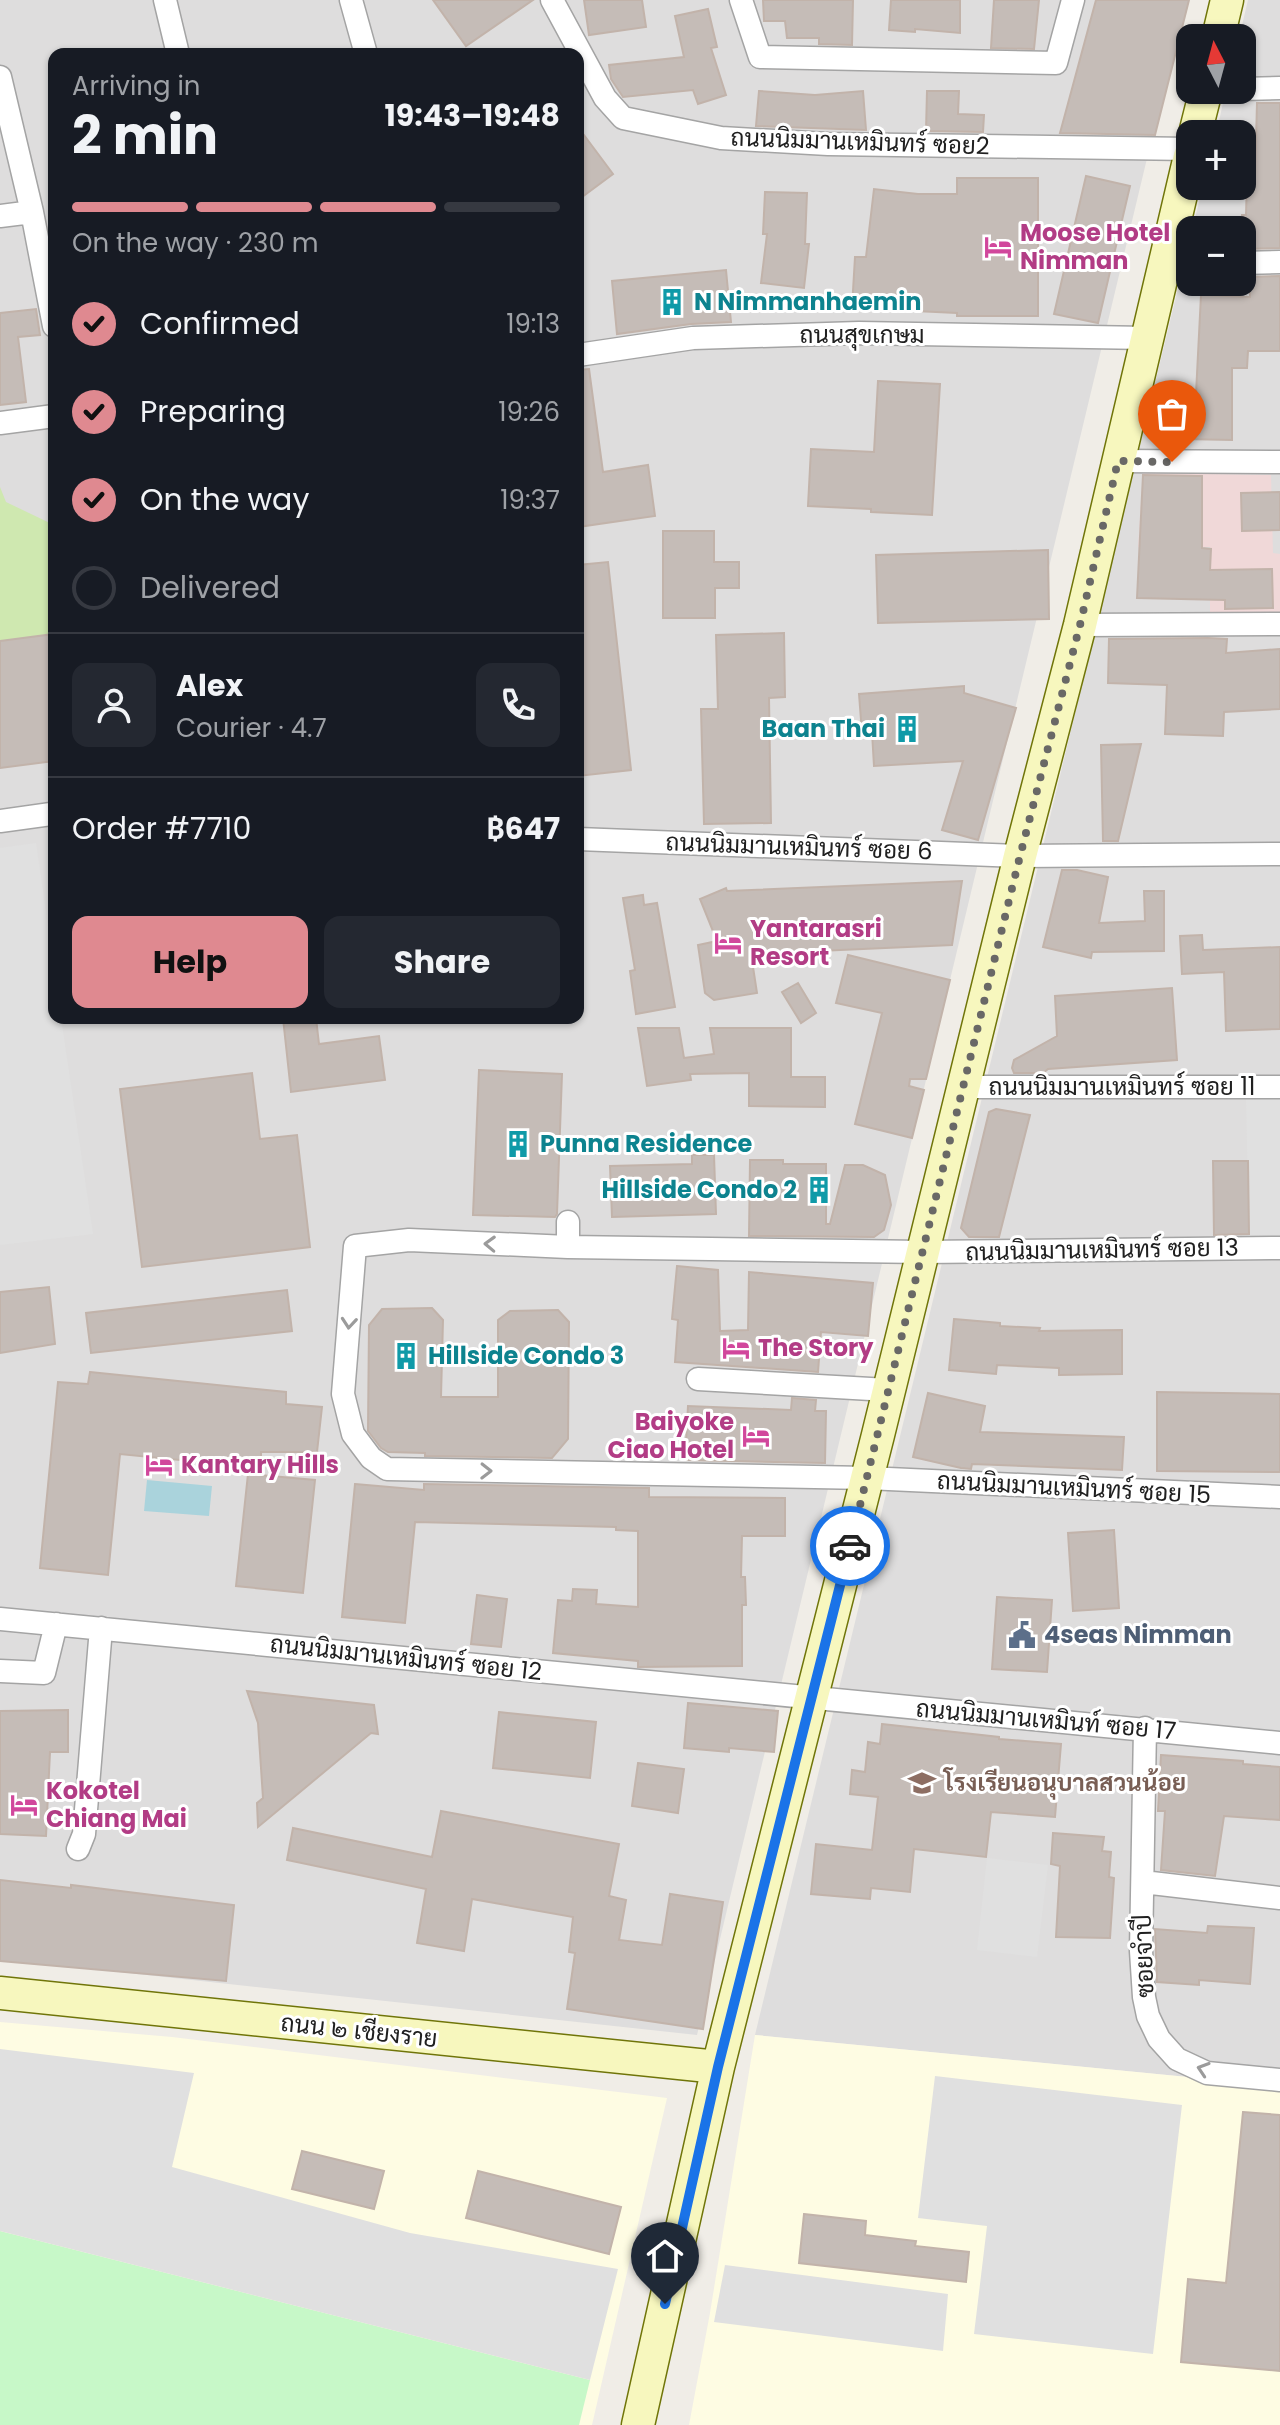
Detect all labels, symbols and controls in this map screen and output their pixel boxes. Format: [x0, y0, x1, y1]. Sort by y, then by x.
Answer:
north arrow [1176, 24, 1256, 104]
map controls [1176, 24, 1256, 296]
text: Arriving in [72, 68, 201, 104]
text: 19:43–19:48 [384, 94, 560, 137]
text: 2 min [72, 99, 218, 172]
street label: ถนนนิมมานเหมินทร์ ซอย2 [730, 120, 990, 163]
button: + [1176, 120, 1256, 200]
place label: Moose Hotel Nimman [1020, 216, 1170, 277]
button: − [1176, 216, 1256, 296]
text: On the way · 230 m [72, 225, 318, 261]
hotel icon: Moose Hotel Nimman [983, 232, 1013, 262]
place label: N Nimmanhaemin [694, 285, 922, 318]
building icon: N Nimmanhaemin [657, 287, 687, 317]
icon: check [72, 302, 116, 346]
text: Confirmed [140, 302, 300, 345]
text: 19:13 [506, 306, 560, 342]
street label: ถนนสุขเกษม [800, 318, 924, 351]
pin [1138, 380, 1206, 462]
icon: check [72, 390, 116, 434]
text: Preparing [140, 390, 286, 433]
icon: bag [1150, 392, 1194, 436]
text: 19:26 [498, 394, 560, 430]
icon: check [72, 478, 116, 522]
text: On the way [140, 478, 309, 521]
text: 19:37 [500, 482, 560, 518]
text: Delivered [140, 566, 280, 609]
button: person [72, 663, 156, 747]
button: phone [476, 663, 560, 747]
text: Alex [176, 664, 243, 707]
text: Courier · 4.7 [176, 710, 327, 746]
place label: Baan Thai [762, 712, 885, 745]
building icon: Baan Thai [892, 714, 922, 744]
text: Order #7710 [72, 807, 251, 850]
text: ฿647 [486, 807, 560, 850]
street label: ถนนนิมมานเหมินทร์ ซอย 6 [665, 825, 933, 868]
place label: Yantarasri Resort [750, 912, 882, 973]
button: Help [72, 916, 308, 1008]
button: Share [324, 916, 560, 1008]
hotel icon: Yantarasri Resort [713, 928, 743, 958]
street label: ถนนนิมมานเหมินทร์ ซอย 11 [988, 1070, 1256, 1103]
place label: Punna Residence [540, 1127, 753, 1160]
building icon: Punna Residence [503, 1129, 533, 1159]
place label: Hillside Condo 2 [601, 1173, 797, 1206]
building icon: Hillside Condo 2 [804, 1175, 834, 1205]
street label: ถนนนิมมานเหมินทร์ ซอย 13 [965, 1231, 1239, 1268]
one-way arrow [483, 1235, 496, 1252]
one-way arrow [341, 1317, 358, 1330]
place label: The Story [758, 1331, 874, 1364]
hotel icon: The Story [721, 1333, 751, 1363]
place label: Hillside Condo 3 [428, 1339, 624, 1372]
building icon: Hillside Condo 3 [391, 1341, 421, 1371]
place label: Baiyoke Ciao Hotel [608, 1405, 734, 1466]
hotel icon: Baiyoke Ciao Hotel [741, 1421, 771, 1451]
place label: Kantary Hills [181, 1448, 339, 1481]
hotel icon: Kantary Hills [144, 1450, 174, 1480]
one-way arrow [480, 1462, 493, 1479]
street label: ถนนนิมมานเหมินทร์ ซอย 15 [936, 1464, 1212, 1511]
courier [810, 1506, 890, 1586]
icon: car [828, 1524, 872, 1568]
place label: 4seas Nimman [1044, 1618, 1232, 1651]
public building icon: 4seas Nimman [1007, 1620, 1037, 1650]
street label: ถนนนิมมานเหมินทร์ ซอย 12 [268, 1627, 544, 1688]
street label: ถนนนิมมานเหมินท์ ซอย 17 [915, 1692, 1177, 1747]
place label: โรงเรียนอนุบาลสวนน้อย [942, 1766, 1186, 1800]
school or university icon: โรงเรียนอนุบาลสวนน้อย [907, 1768, 937, 1798]
place label: Kokotel Chiang Mai [46, 1774, 187, 1835]
hotel icon: Kokotel Chiang Mai [9, 1790, 39, 1820]
street label: ซอยจำปี [1126, 1914, 1161, 1998]
street label: ถนน ๒ เชียงราย [279, 2006, 439, 2055]
one-way arrow [1197, 2063, 1211, 2079]
pin [631, 2222, 699, 2304]
icon: home [643, 2234, 687, 2278]

